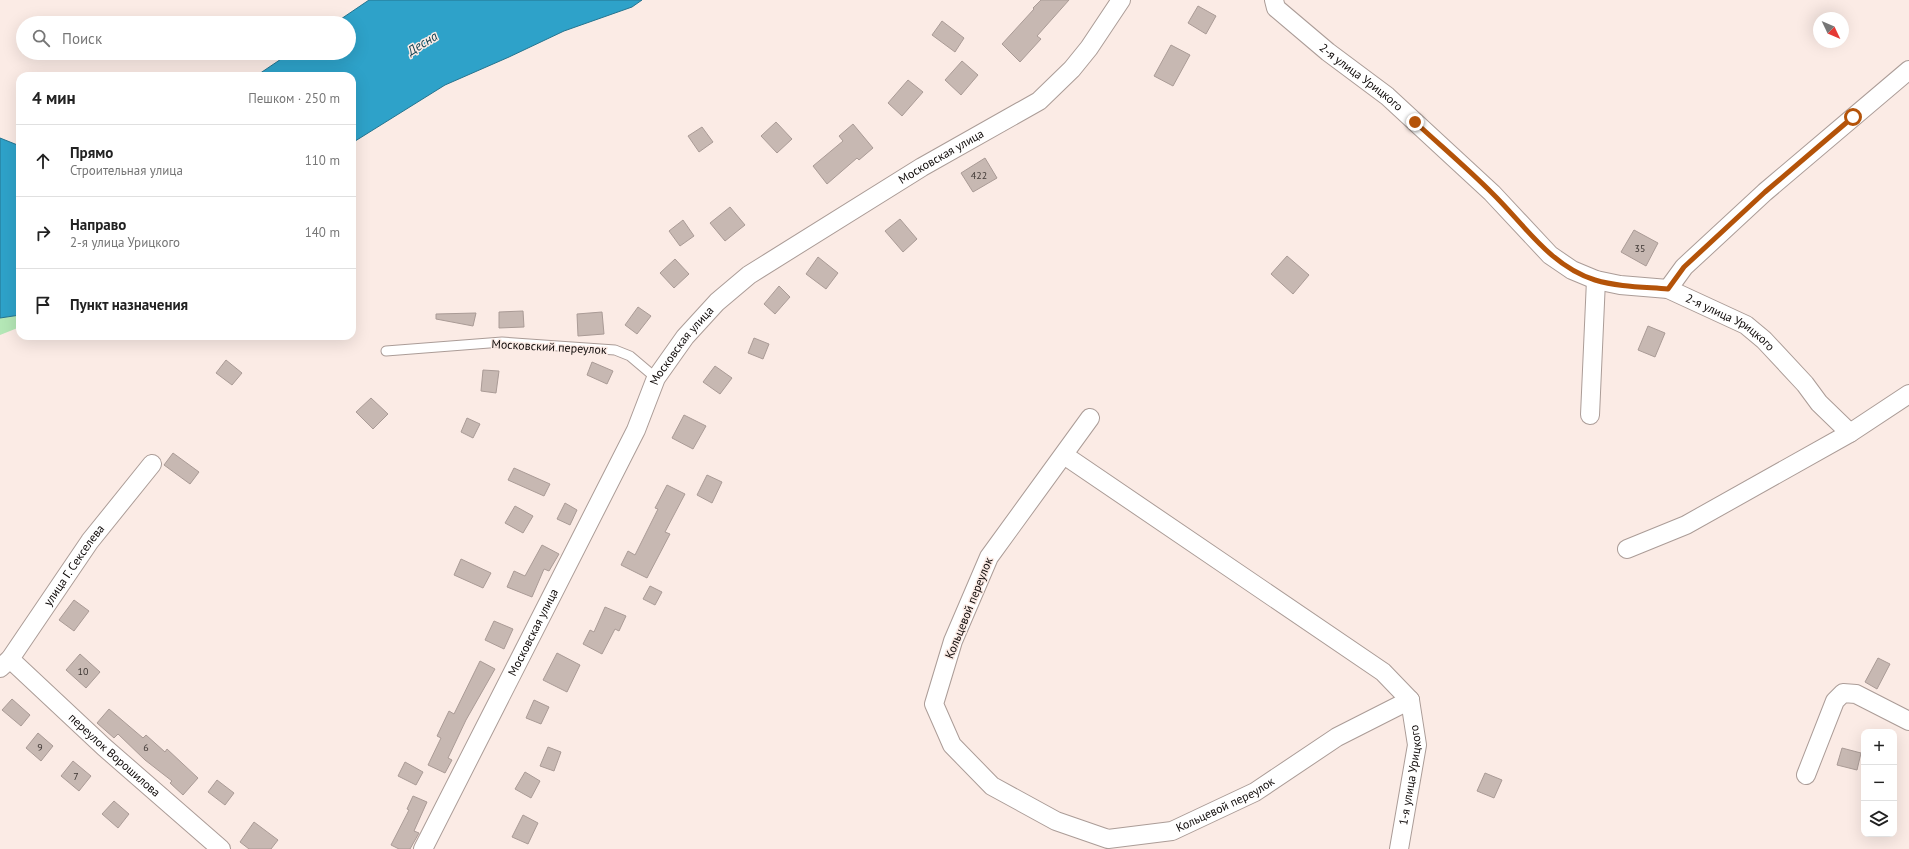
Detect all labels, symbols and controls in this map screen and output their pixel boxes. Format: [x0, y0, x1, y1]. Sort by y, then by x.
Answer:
north arrow [1813, 12, 1849, 48]
search box [16, 16, 356, 60]
icon: search [30, 27, 52, 49]
water label: Десна [403, 27, 441, 60]
text: Поиск [62, 29, 102, 48]
street label: 2-я улица Урицкого [1316, 40, 1406, 114]
text: 4 мин [32, 87, 76, 109]
text: Пешком · 250 m [248, 90, 340, 107]
route start [1844, 108, 1862, 126]
route end [1406, 113, 1424, 131]
street label: Московская улица [896, 126, 986, 187]
text: Прямо [70, 143, 113, 162]
icon: ahead [32, 150, 54, 172]
text: 110 m [305, 152, 340, 169]
text: Строительная улица [70, 162, 183, 179]
house number: 422 [971, 169, 987, 182]
text: Направо [70, 215, 126, 234]
icon: right [32, 222, 54, 244]
text: 140 m [305, 224, 340, 241]
text: 2-я улица Урицкого [70, 234, 180, 251]
house number: 35 [1635, 242, 1645, 255]
street label: 2-я улица Урицкого [1683, 290, 1778, 354]
icon: arrive [32, 294, 54, 316]
text: Пункт назначения [70, 295, 188, 314]
street label: Московская улица [646, 303, 717, 387]
street label: Московский переулок [491, 336, 607, 357]
street label: улица Г. Секселева [40, 521, 107, 609]
street label: Кольцевой переулок [941, 555, 996, 661]
street label: Московская улица [504, 586, 561, 678]
house number: 10 [78, 665, 89, 678]
street label: переулок Ворошилова [66, 710, 164, 800]
street label: 1-я улица Урицкого [1395, 724, 1424, 826]
map controls [1861, 729, 1897, 837]
button: + [1861, 729, 1897, 765]
house number: 9 [37, 741, 43, 754]
house number: 6 [143, 741, 149, 754]
button: − [1861, 765, 1897, 801]
house number: 7 [73, 770, 79, 783]
street label: Кольцевой переулок [1174, 773, 1277, 835]
button: layers [1861, 801, 1897, 837]

